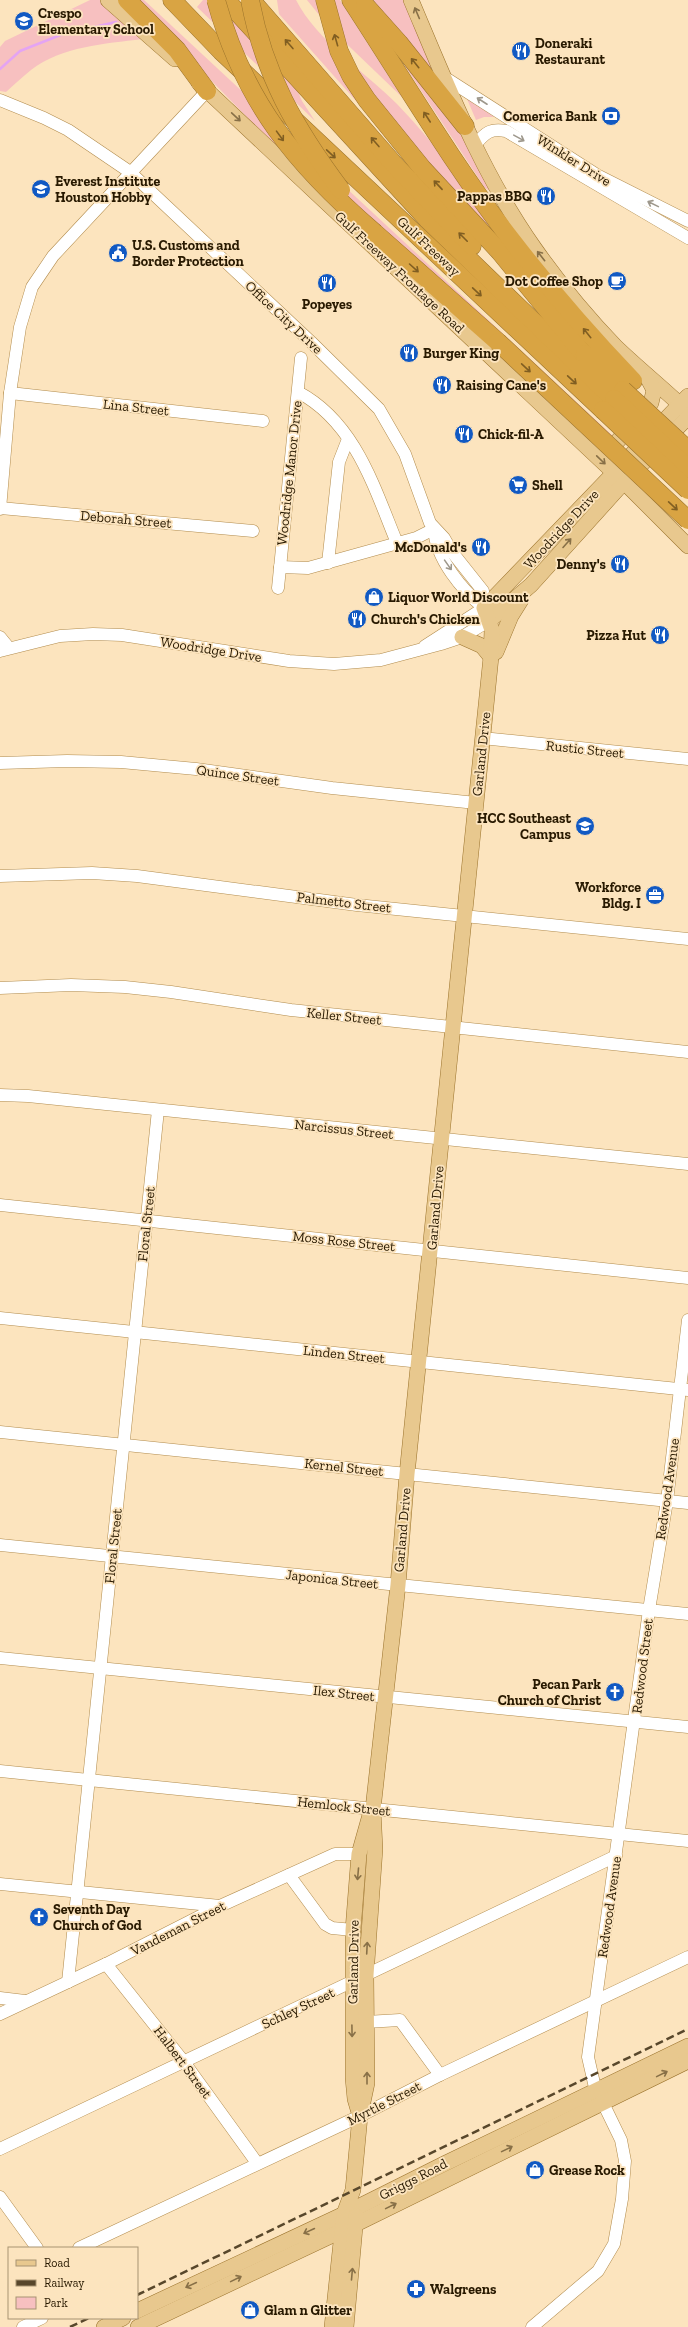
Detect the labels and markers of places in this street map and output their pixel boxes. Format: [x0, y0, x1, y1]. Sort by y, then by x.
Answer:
place label: Crespo Elementary School [38, 5, 154, 38]
school or university icon: Crespo Elementary School [13, 10, 35, 32]
place label: Doneraki Restaurant [535, 35, 605, 68]
restaurant icon: Doneraki Restaurant [510, 40, 532, 62]
bank icon: Comerica Bank [600, 105, 622, 127]
place label: Comerica Bank [503, 108, 597, 125]
place label: Everest Institute Houston Hobby [55, 173, 160, 206]
school or university icon: Everest Institute Houston Hobby [30, 178, 52, 200]
restaurant icon: Pappas BBQ [535, 185, 557, 207]
place label: Pappas BBQ [457, 188, 532, 205]
place label: U.S. Customs and Border Protection [132, 237, 244, 270]
public building icon: U.S. Customs and Border Protection [107, 242, 129, 264]
cafe icon: Dot Coffee Shop [606, 270, 628, 292]
restaurant icon: Popeyes [316, 272, 338, 294]
place label: Dot Coffee Shop [505, 273, 603, 290]
place label: Popeyes [302, 296, 353, 313]
restaurant icon: Burger King [398, 342, 420, 364]
place label: Burger King [423, 345, 499, 362]
restaurant icon: Raising Cane's [431, 374, 453, 396]
place label: Raising Cane's [456, 377, 547, 394]
restaurant icon: Chick-fil-A [453, 423, 475, 445]
place label: Chick-fil-A [478, 426, 544, 443]
supermarket icon: Shell [507, 474, 529, 496]
place label: Shell [532, 477, 563, 494]
restaurant icon: McDonald's [470, 536, 492, 558]
place label: McDonald's [394, 539, 468, 556]
restaurant icon: Denny's [609, 553, 631, 575]
place label: Denny's [556, 556, 607, 573]
shop icon: Liquor World Discount [363, 586, 385, 608]
place label: Liquor World Discount [388, 589, 529, 606]
restaurant icon: Church's Chicken [346, 608, 368, 630]
place label: Church's Chicken [371, 611, 480, 628]
restaurant icon: Pizza Hut [649, 624, 671, 646]
place label: Pizza Hut [586, 627, 646, 644]
place label: HCC Southeast Campus [477, 810, 572, 843]
school or university icon: HCC Southeast Campus [574, 815, 596, 837]
place label: Workforce Bldg. I [575, 879, 641, 912]
office icon: Workforce Bldg. I [644, 884, 666, 906]
place label: Pecan Park Church of Christ [498, 1676, 601, 1709]
church icon: Pecan Park Church of Christ [604, 1681, 626, 1703]
place label: Seventh Day Church of God [53, 1901, 142, 1934]
church icon: Seventh Day Church of God [28, 1906, 50, 1928]
shop icon: Grease Rock [524, 2159, 546, 2181]
place label: Grease Rock [549, 2162, 625, 2179]
pharmacy icon: Walgreens [405, 2278, 427, 2300]
place label: Walgreens [430, 2281, 497, 2298]
shop icon: Glam n Glitter [239, 2299, 261, 2321]
place label: Glam n Glitter [264, 2302, 352, 2319]

